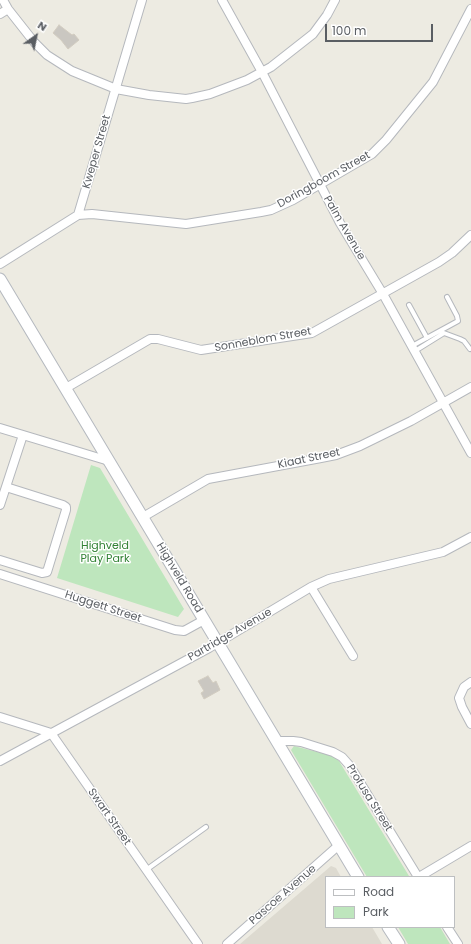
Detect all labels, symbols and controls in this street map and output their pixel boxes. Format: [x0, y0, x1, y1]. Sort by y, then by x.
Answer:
north arrow [16, 16, 56, 56]
scale bar [327, 16, 435, 42]
text: N [35, 17, 50, 35]
text: 100 m [332, 22, 366, 39]
street label: Kweper Street [80, 114, 114, 190]
street label: Doringboom Street [275, 149, 373, 211]
street label: Palm Avenue [320, 193, 368, 263]
street label: Sonneblom Street [214, 325, 312, 355]
street label: Kiaat Street [277, 446, 341, 472]
park label: Highveld Play Park [80, 539, 130, 565]
street label: Highveld Road [153, 541, 205, 615]
street label: Huggett Street [63, 588, 143, 626]
street label: Partridge Avenue [186, 606, 274, 664]
street label: Profusa Street [343, 762, 395, 834]
street label: Swart Street [85, 786, 133, 848]
street label: Pascoe Avenue [247, 862, 319, 928]
legend [325, 876, 455, 928]
text: Road [363, 883, 394, 900]
text: Park [363, 903, 389, 920]

